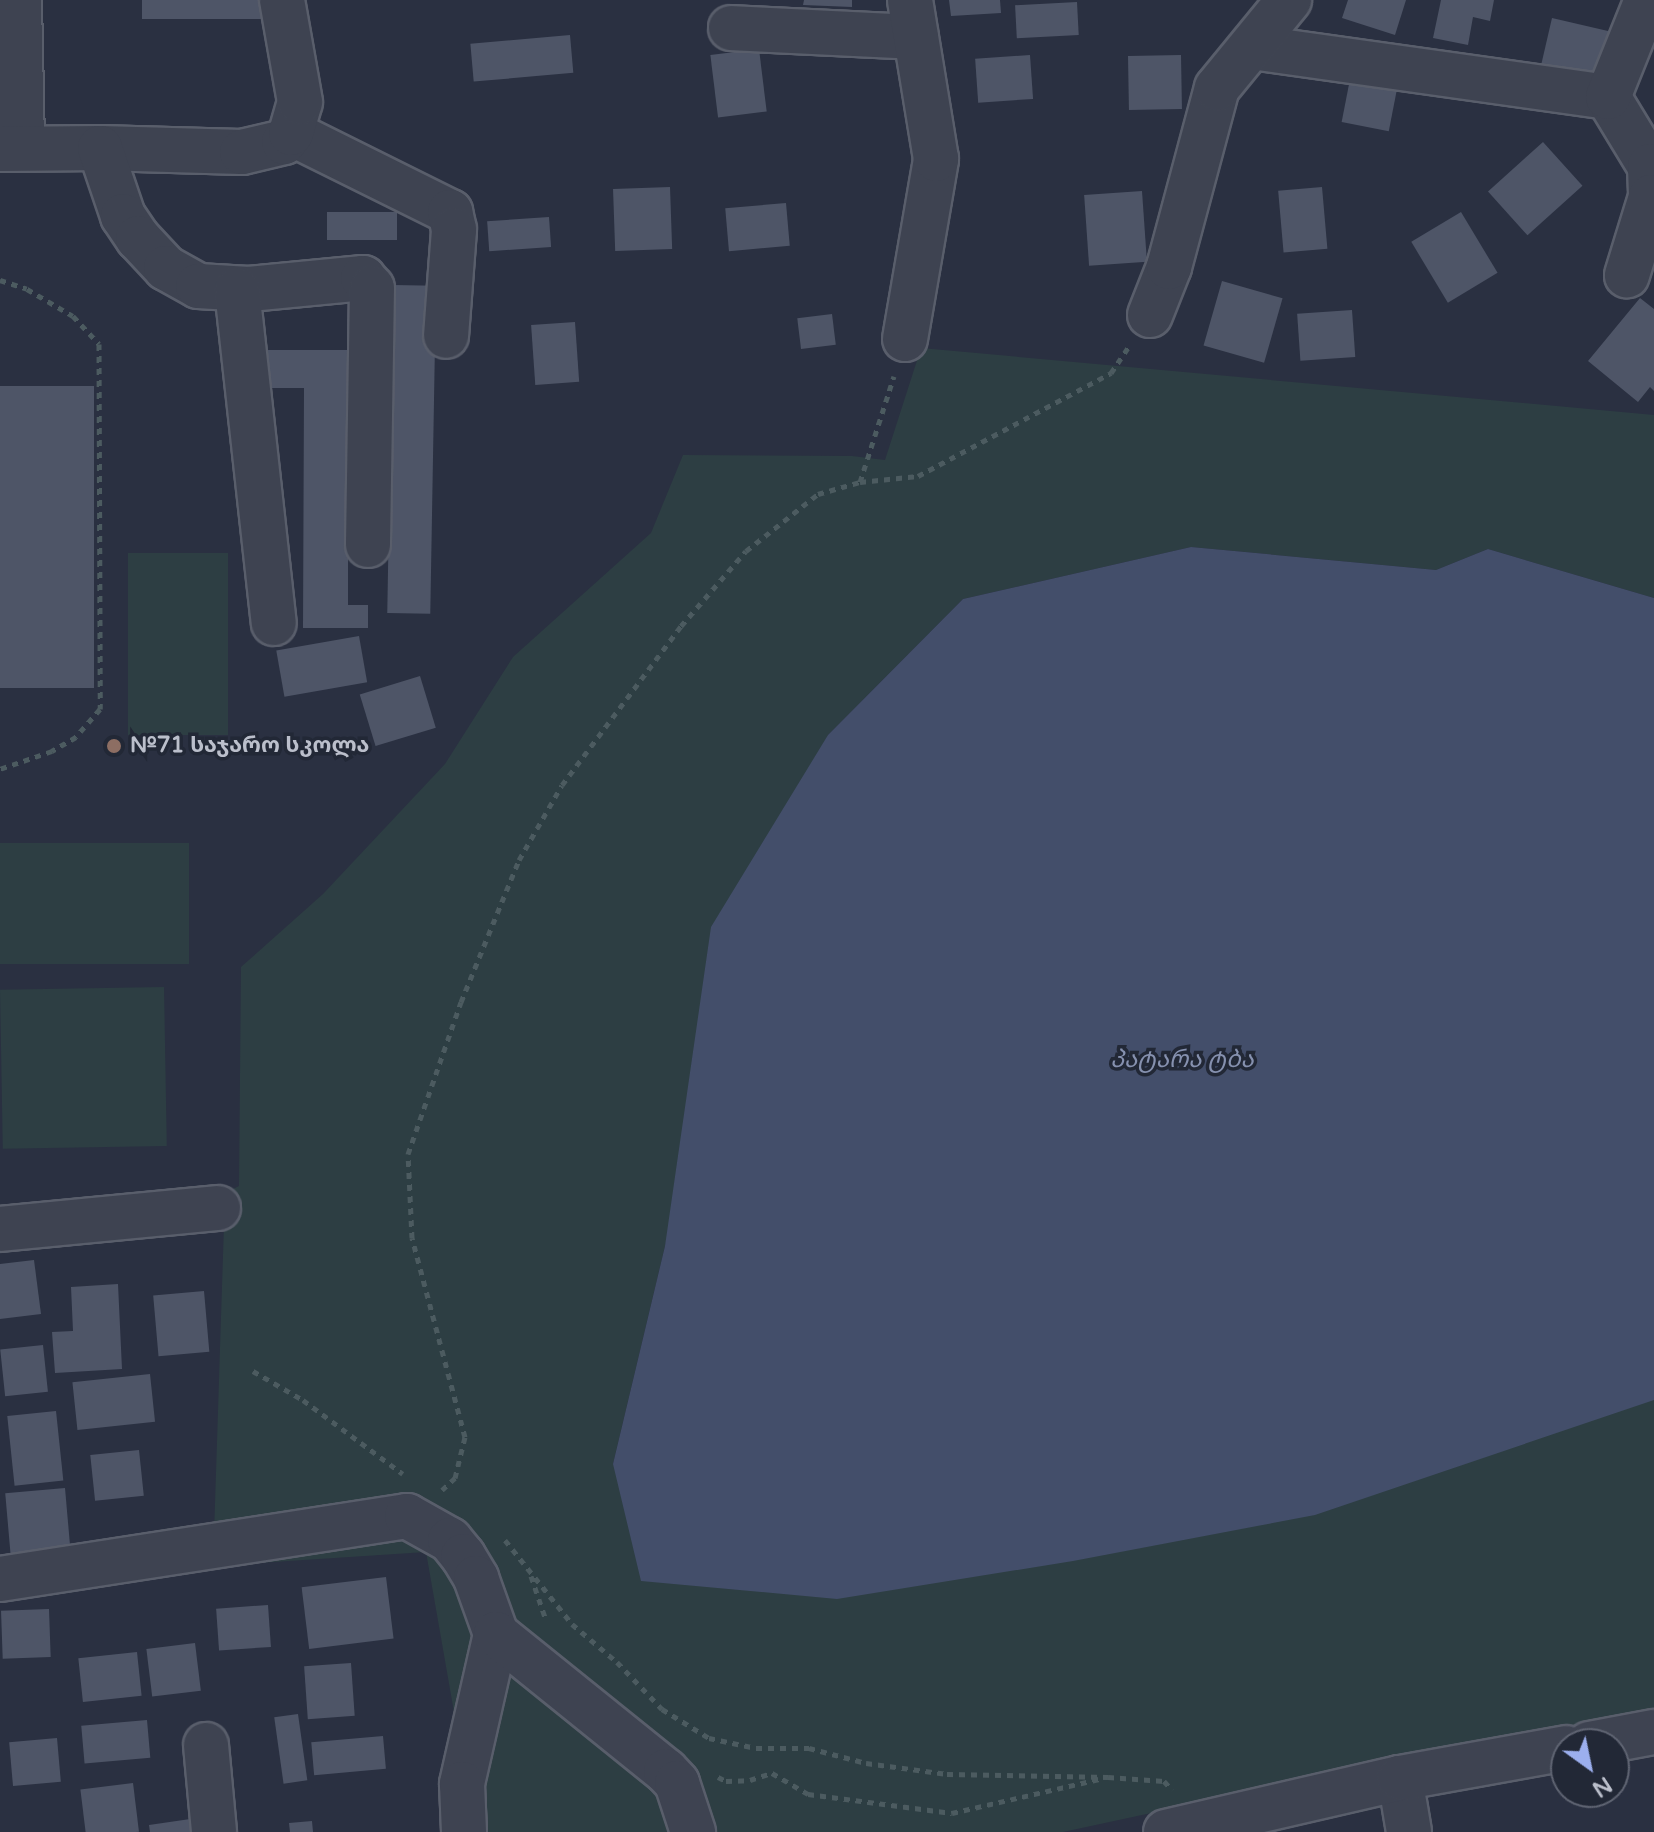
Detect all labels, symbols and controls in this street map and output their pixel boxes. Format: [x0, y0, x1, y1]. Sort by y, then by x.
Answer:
place label: №71 საჯარო სკოლა [130, 733, 369, 759]
marker: №71 საჯარო სკოლა [105, 737, 123, 755]
water label: პატარა ტბა [1110, 1046, 1254, 1074]
north arrow [1550, 1728, 1630, 1808]
text: N [1587, 1771, 1616, 1802]

